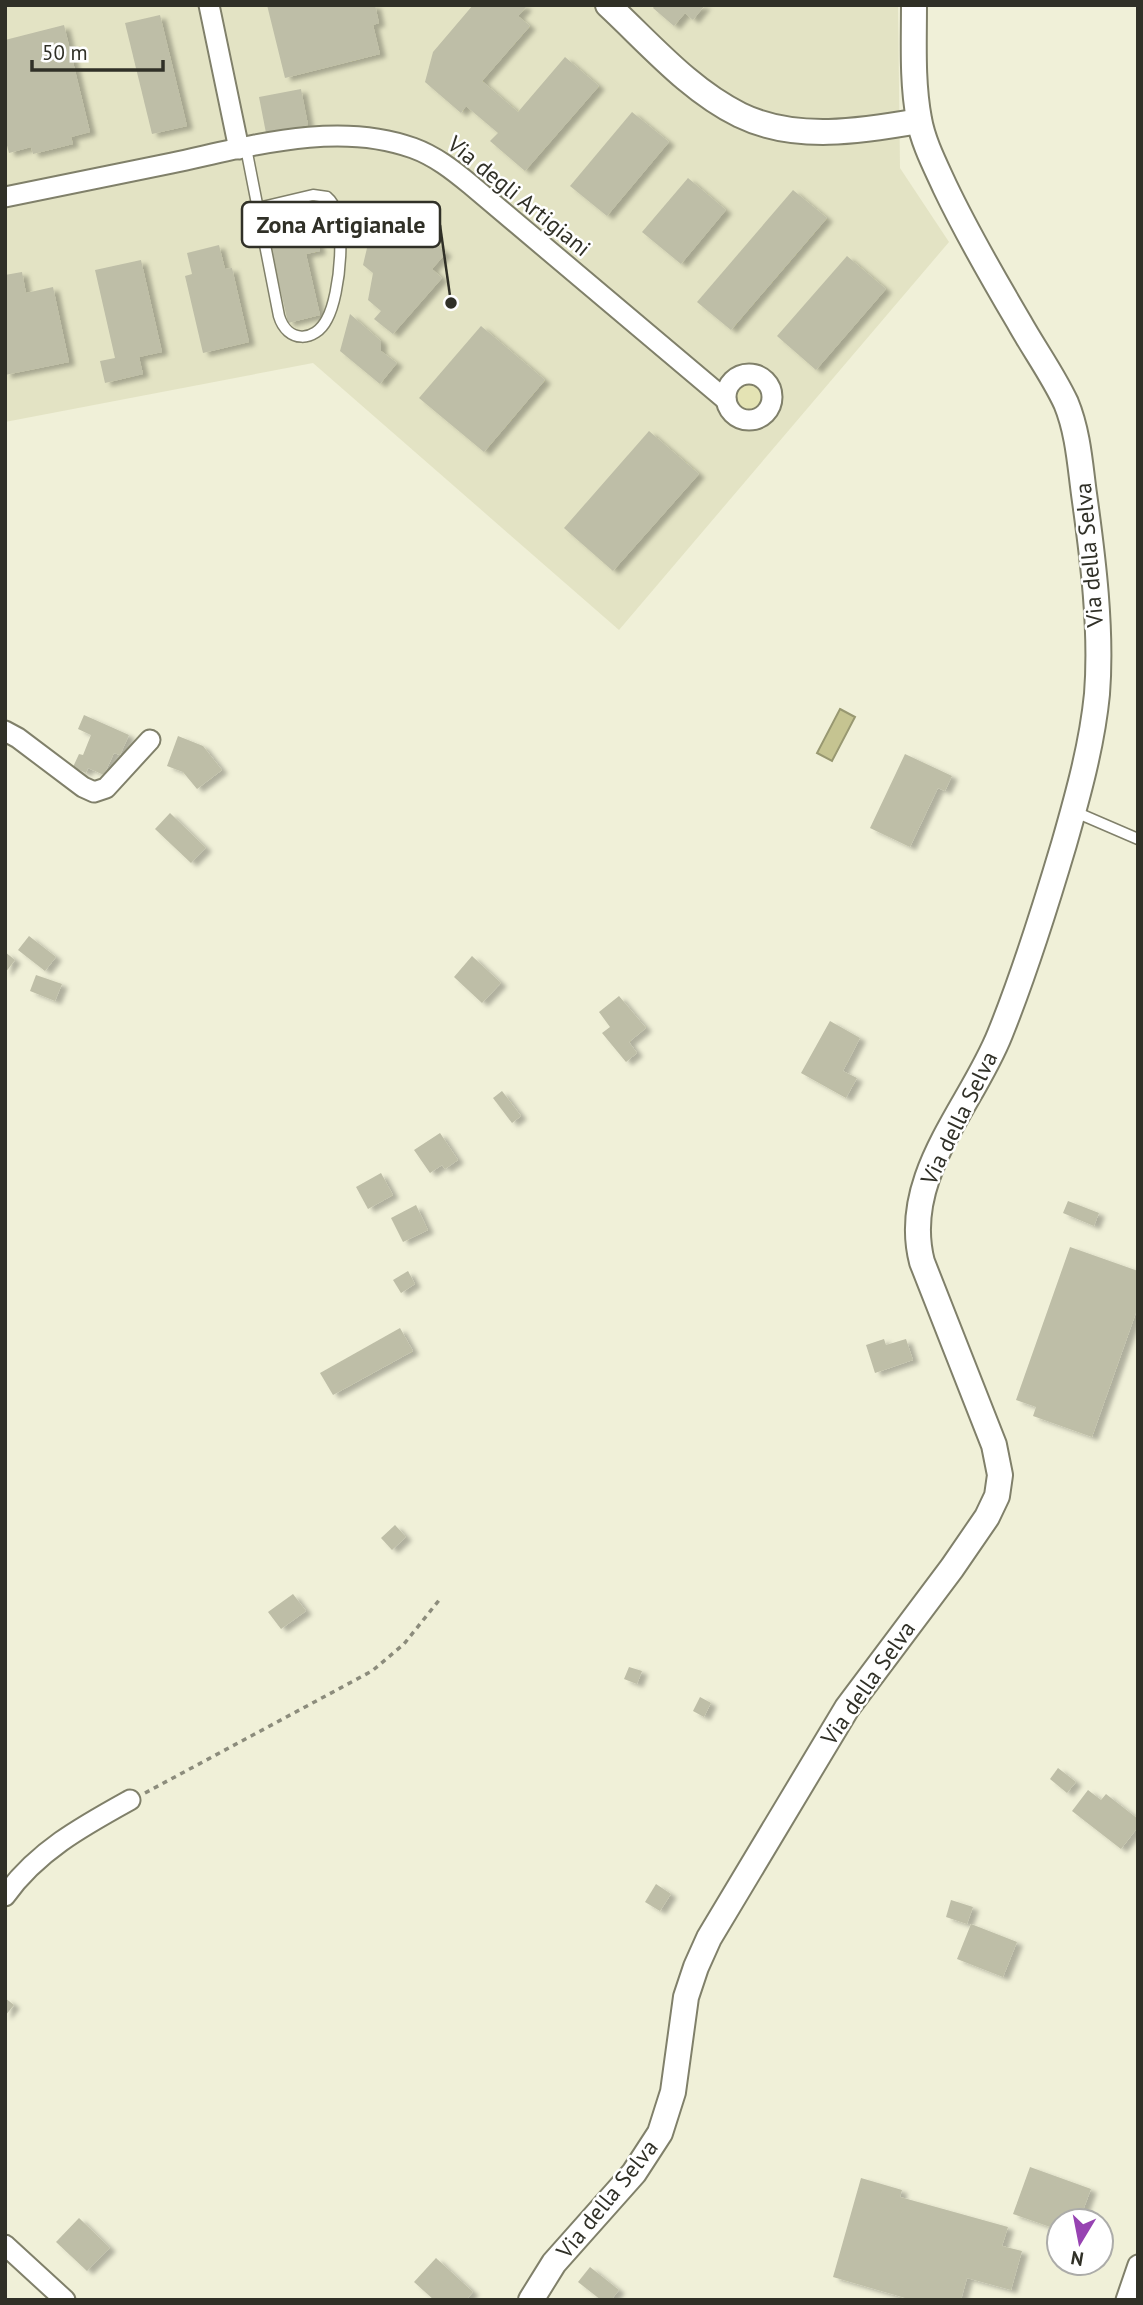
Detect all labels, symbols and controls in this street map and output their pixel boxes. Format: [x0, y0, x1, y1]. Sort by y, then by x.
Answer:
scale bar [32, 28, 163, 72]
text: 50 m [42, 39, 88, 66]
street label: Via degli Artigiani [441, 128, 597, 262]
callout: Zona Artigianale [242, 202, 440, 247]
text: Zona Artigianale [257, 209, 425, 240]
street label: Via della Selva [1068, 482, 1109, 629]
street label: Via della Selva [913, 1046, 1003, 1190]
street label: Via della Selva [814, 1615, 921, 1751]
street label: Via della Selva [549, 2133, 663, 2265]
north arrow [1045, 2207, 1115, 2277]
text: N [1069, 2246, 1085, 2272]

